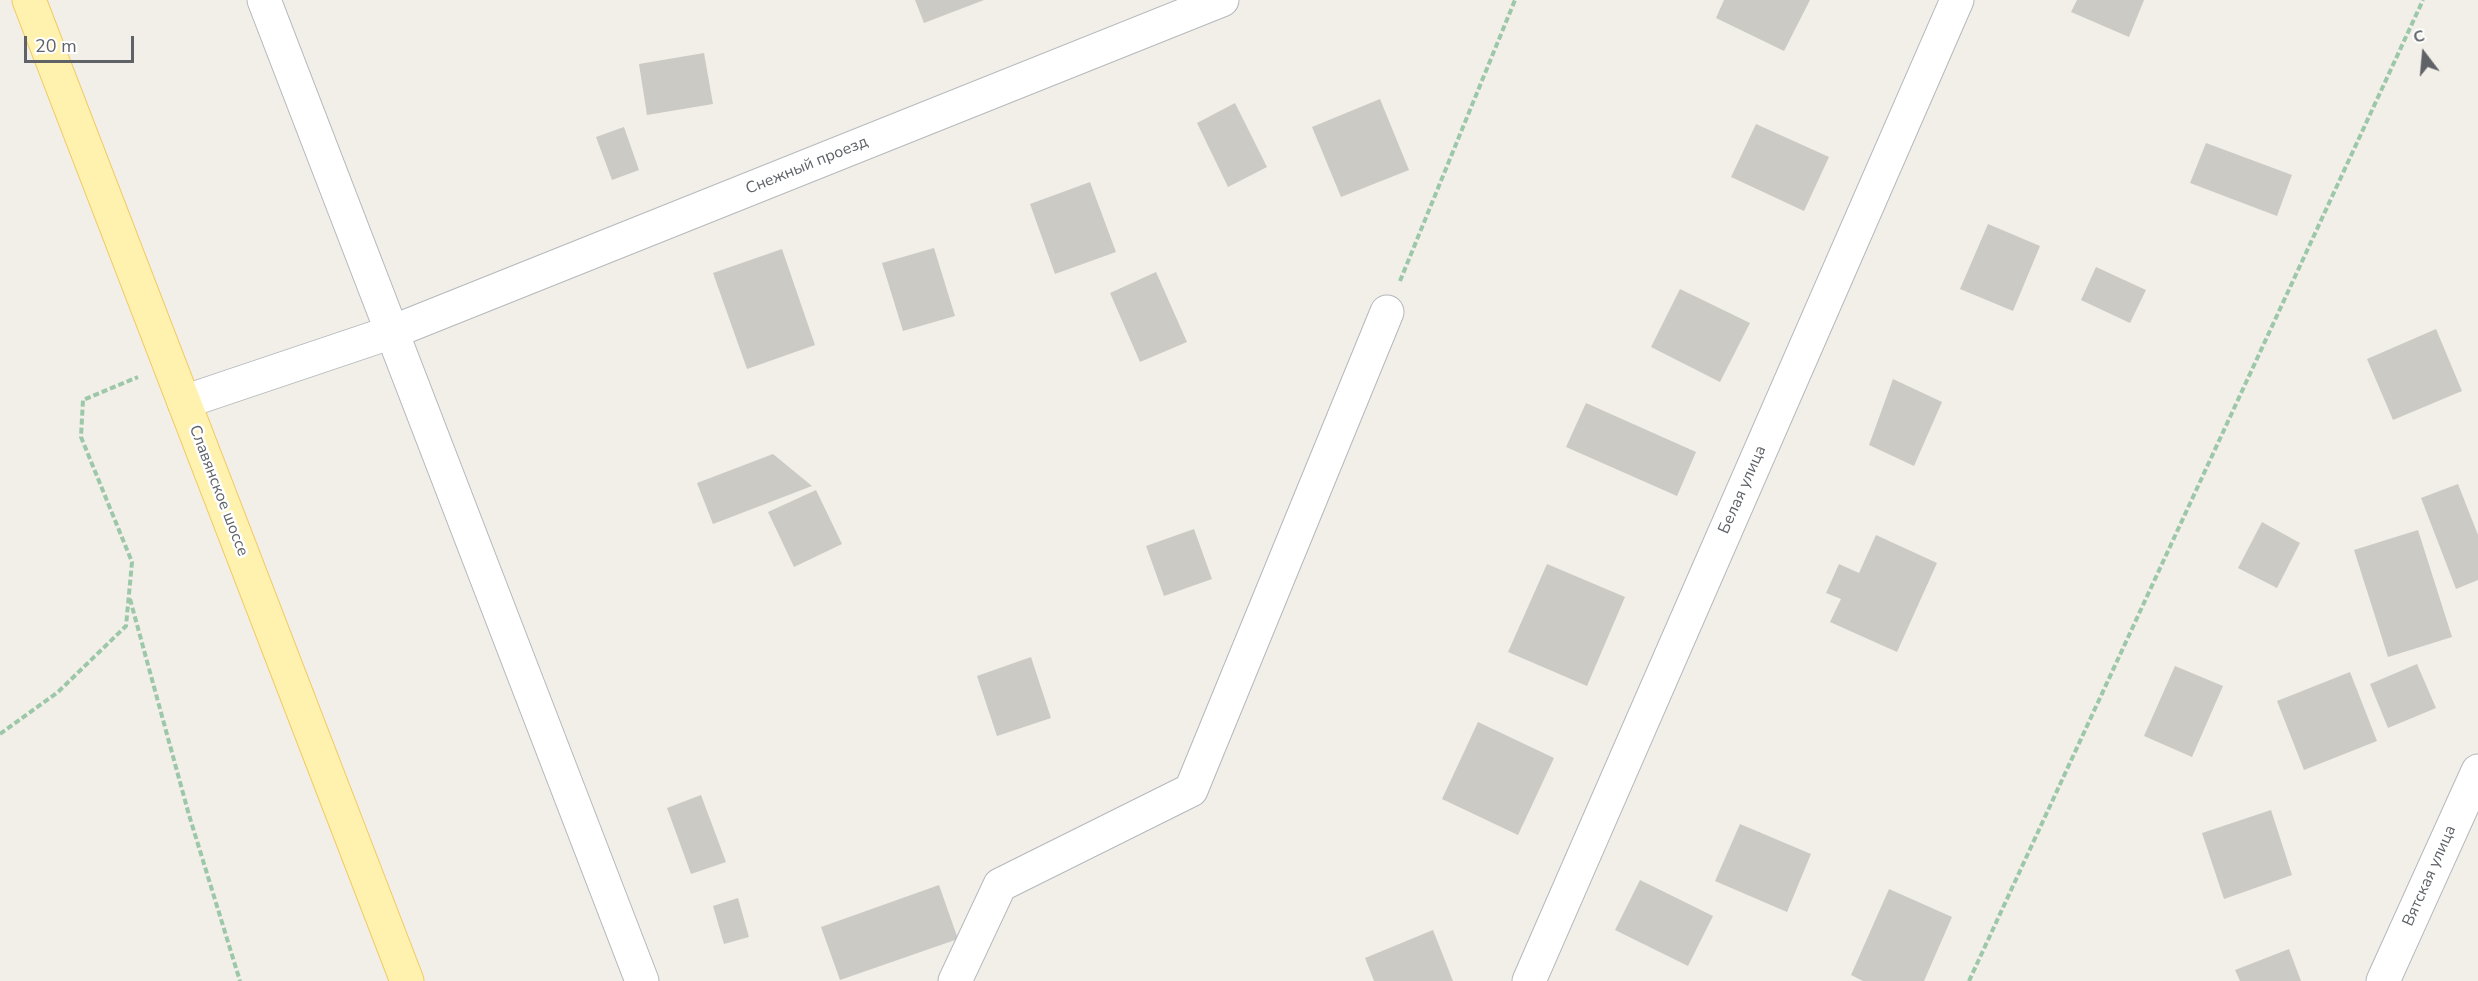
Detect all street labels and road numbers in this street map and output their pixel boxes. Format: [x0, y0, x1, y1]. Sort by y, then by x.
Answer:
street label: Снежный проезд [743, 133, 871, 199]
street label: Славянское шоссе [184, 423, 252, 559]
street label: Белая улица [1715, 443, 1771, 537]
street label: Вятская улица [2399, 823, 2461, 929]

